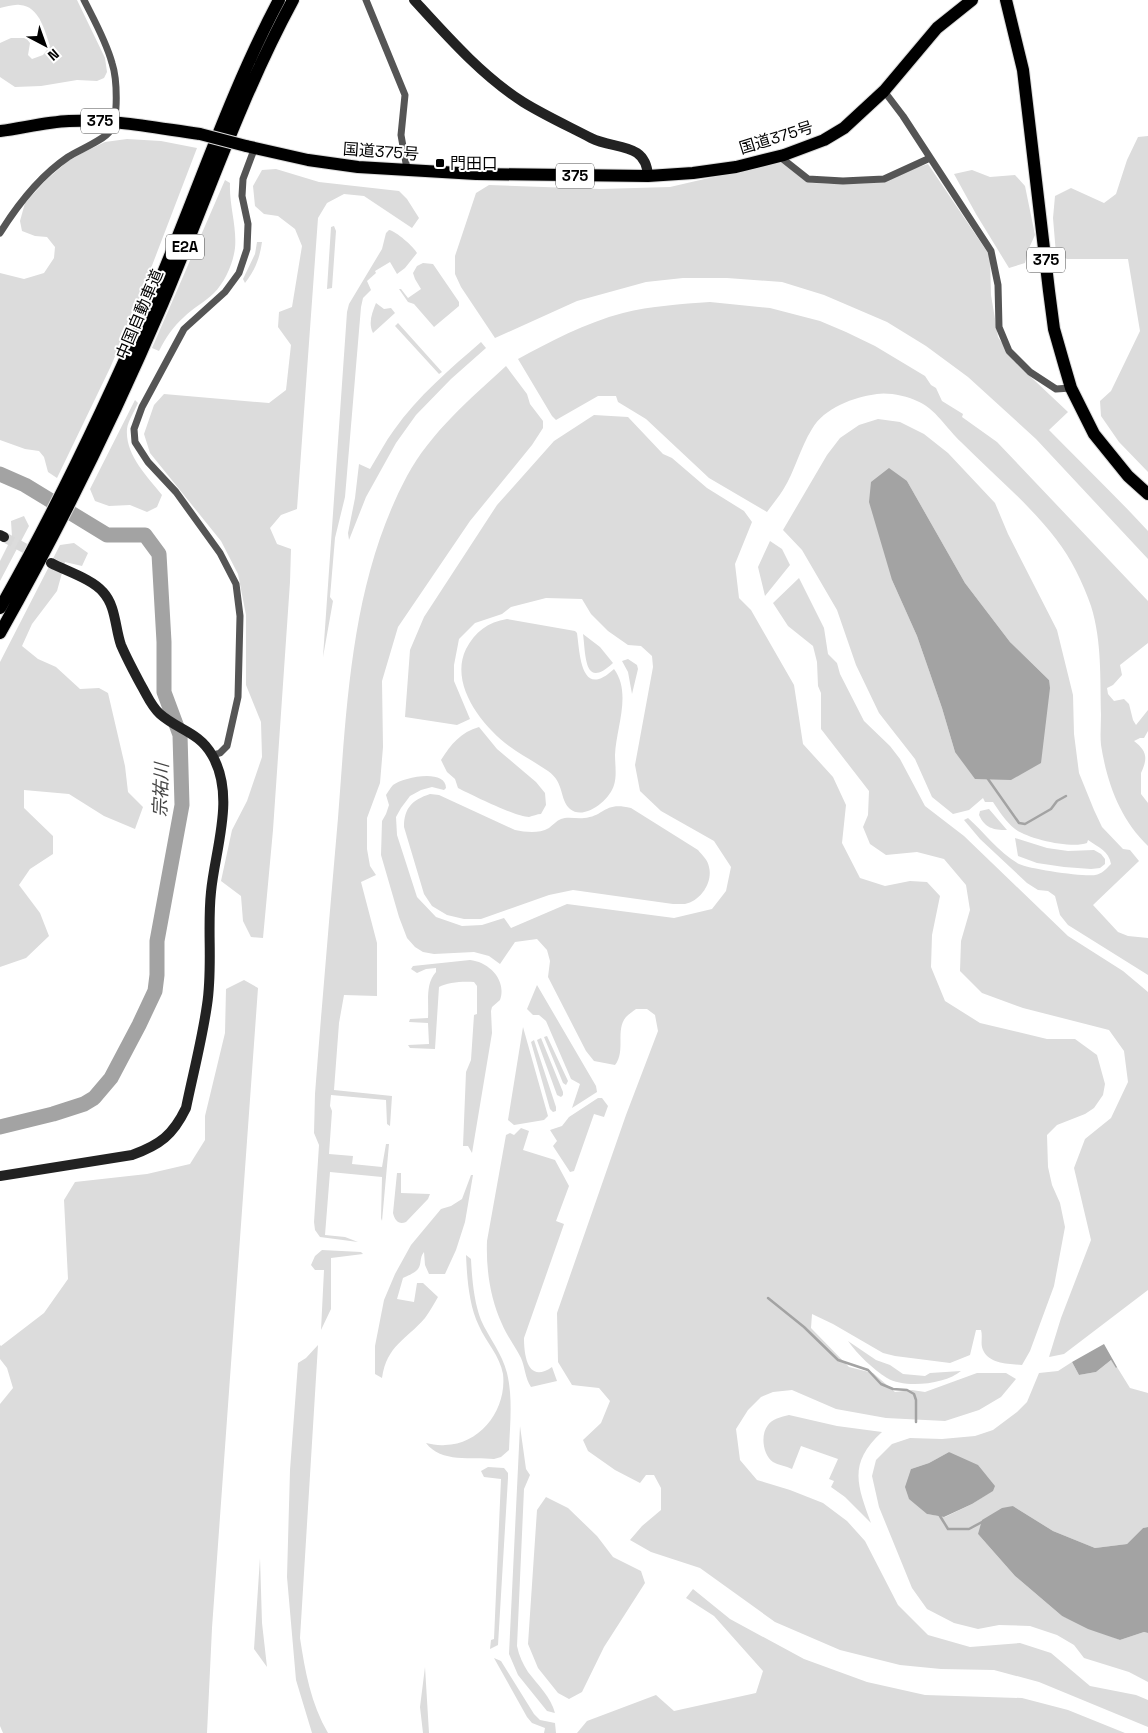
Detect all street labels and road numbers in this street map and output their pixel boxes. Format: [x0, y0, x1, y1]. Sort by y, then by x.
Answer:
road number: 375 [81, 108, 119, 134]
street label: 国道375号 [737, 116, 816, 159]
street label: 国道375号 [342, 138, 420, 165]
road number: 375 [556, 164, 594, 188]
road number: E2A [166, 234, 204, 260]
road number: 375 [1027, 248, 1065, 272]
street label: 中国自動車道 [111, 266, 168, 362]

